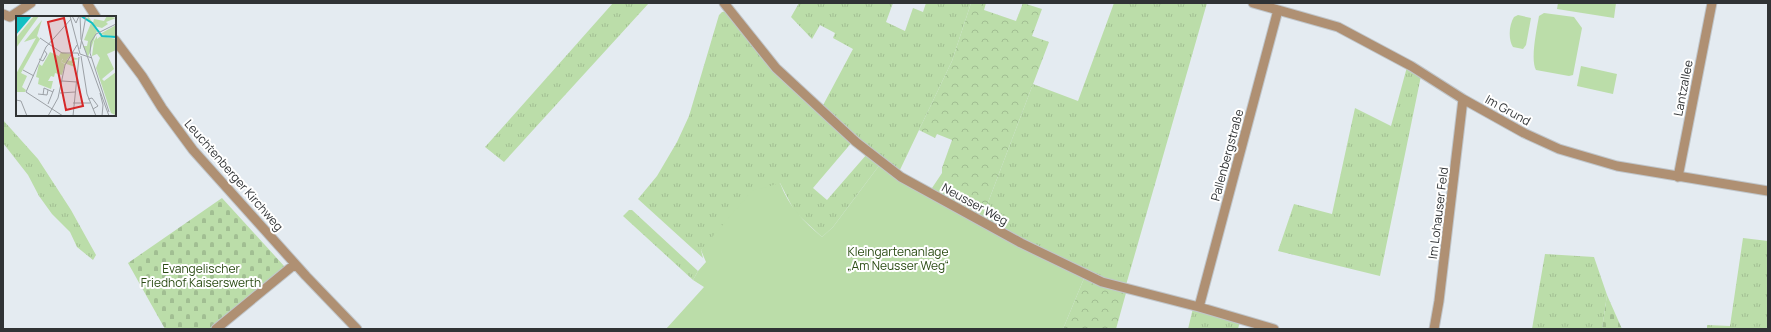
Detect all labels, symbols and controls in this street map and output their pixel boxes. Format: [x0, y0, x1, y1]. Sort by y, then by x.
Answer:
inset map [16, 16, 116, 116]
street label: Lantzallee [1669, 58, 1697, 118]
street label: Im Grund [1482, 91, 1534, 129]
street label: Pallenbergstraße [1207, 107, 1247, 203]
street label: Leuchtenberger Kirchweg [181, 116, 287, 234]
street label: Im Lohauser Feld [1424, 166, 1452, 260]
street label: Neusser Weg [939, 179, 1011, 229]
park label: Kleingartenanlage „Am Neusser Weg“ [847, 243, 949, 274]
park label: Evangelischer Friedhof Kaiserswerth [141, 260, 261, 291]

